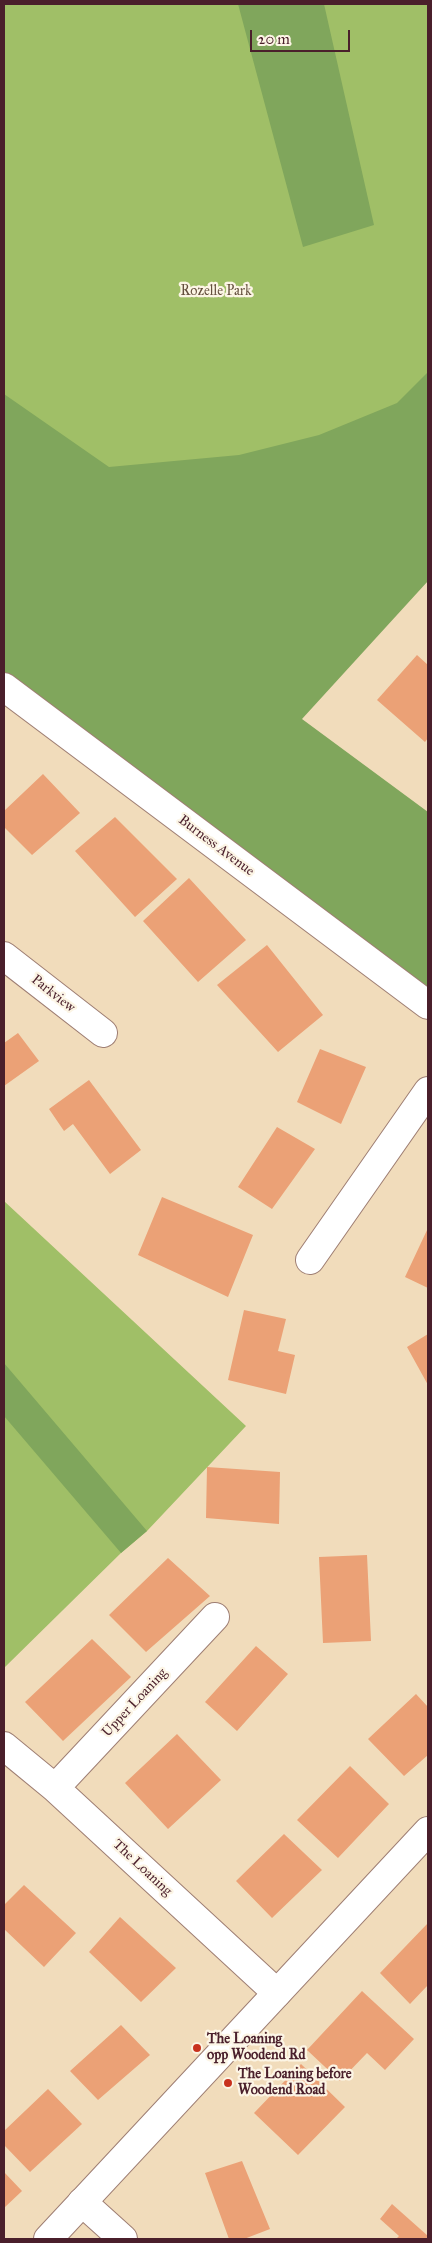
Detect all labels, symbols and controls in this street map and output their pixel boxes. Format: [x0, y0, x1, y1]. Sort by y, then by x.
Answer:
scale bar [252, 20, 352, 52]
text: 20 m [258, 30, 290, 48]
park label: Rozelle Park [181, 284, 251, 300]
street label: Burness Avenue [175, 812, 257, 880]
street label: Parkview [28, 972, 78, 1016]
street label: Upper Loaning [99, 1665, 171, 1741]
street label: The Loaning [109, 1836, 175, 1900]
place label: The Loaning opp Woodend Rd [207, 2032, 306, 2064]
marker: The Loaning opp Woodend Rd [191, 2042, 203, 2054]
place label: The Loaning before Woodend Road [238, 2067, 351, 2100]
marker: The Loaning before Woodend Road [222, 2077, 234, 2089]

